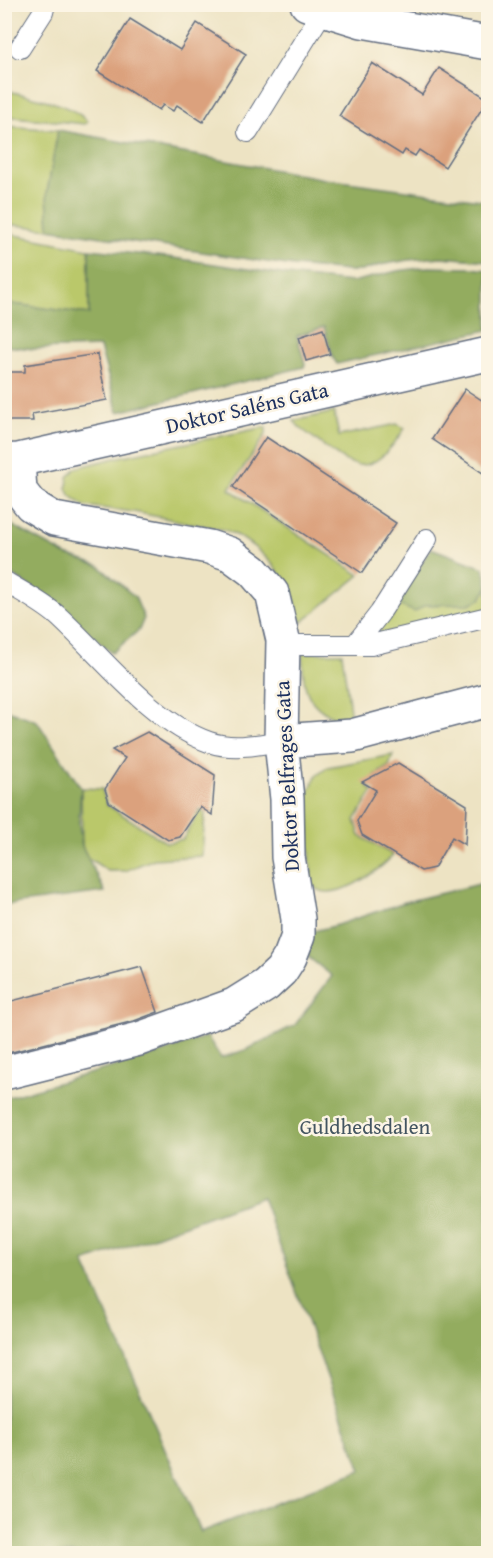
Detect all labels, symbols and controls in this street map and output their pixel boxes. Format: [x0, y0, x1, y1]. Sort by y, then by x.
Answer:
street label: Doktor Saléns Gata [163, 374, 331, 441]
street label: Doktor Belfrages Gata [266, 680, 307, 872]
park label: Guldhedsdalen [300, 1111, 431, 1142]

